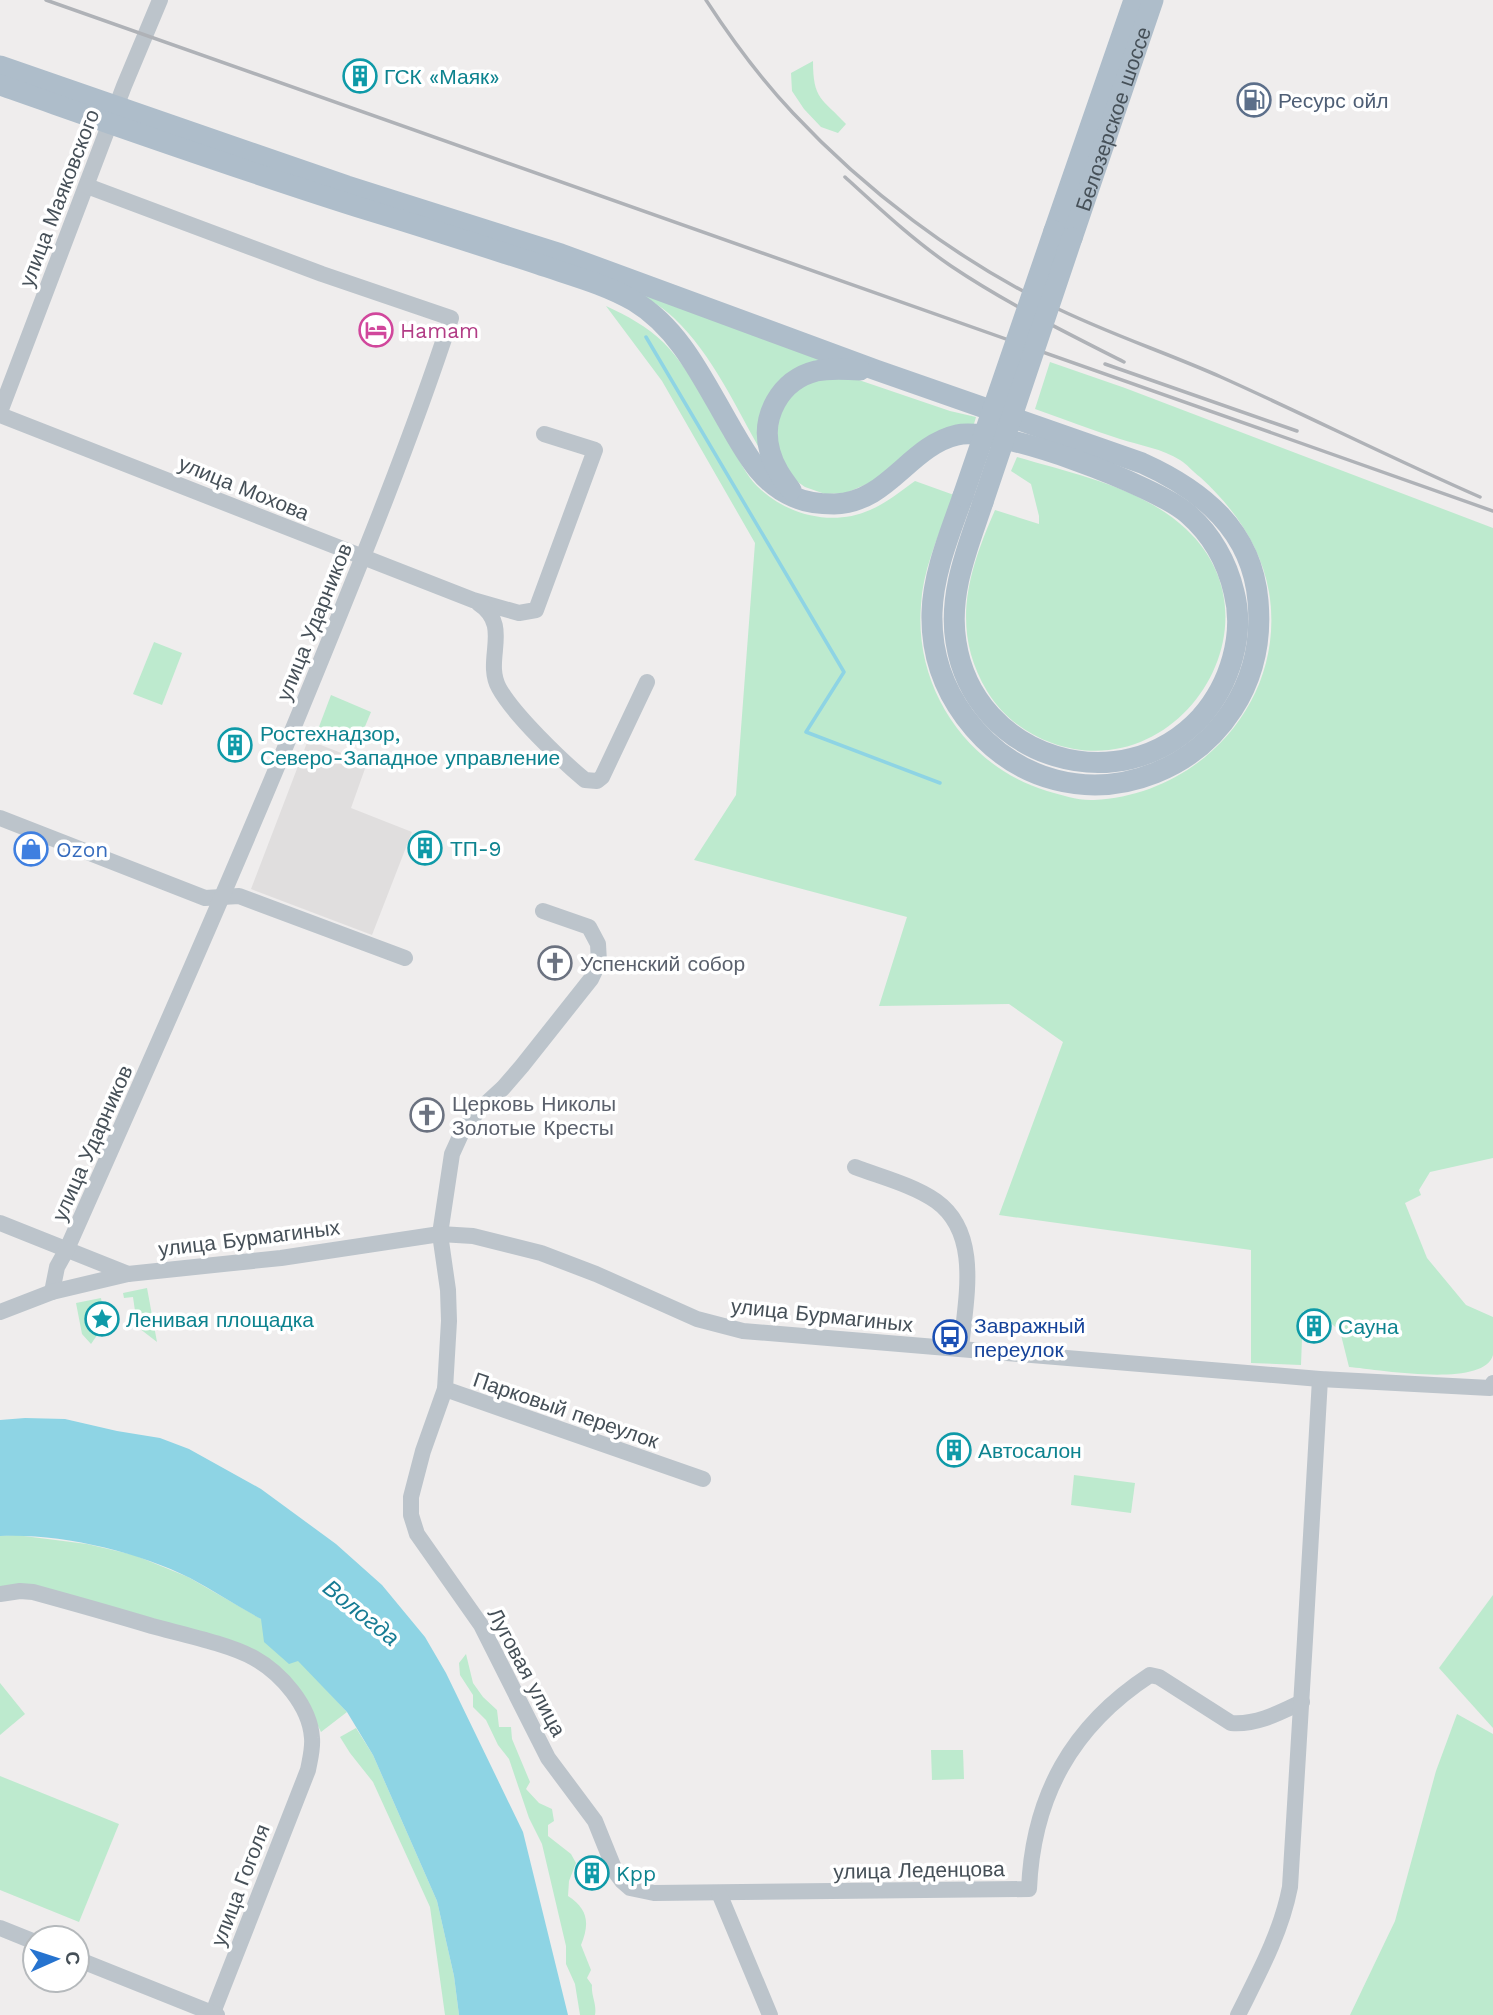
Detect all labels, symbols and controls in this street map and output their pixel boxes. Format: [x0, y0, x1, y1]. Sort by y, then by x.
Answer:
street label: Белозерское шоссе [1070, 23, 1156, 214]
building icon: ГСК «Маяк» [341, 57, 379, 95]
place label: ГСК «Маяк» [384, 64, 500, 89]
fuel station icon: Ресурс ойл [1235, 81, 1273, 119]
place label: Ресурс ойл [1278, 88, 1389, 113]
street label: улица Маяковского [14, 106, 104, 290]
hotel icon: Hamam [357, 311, 395, 349]
place label: Hamam [400, 318, 479, 343]
street label: улица Мохова [175, 450, 313, 526]
street label: улица Ударников [271, 540, 357, 704]
place label: Ростехнадзор, Северо-Западное управление [260, 721, 560, 770]
building icon: Ростехнадзор, Северо-Западное управление [216, 726, 254, 764]
building icon: ТП-9 [406, 829, 444, 867]
shop icon: Ozon [12, 830, 50, 868]
place label: ТП-9 [450, 836, 501, 861]
place label: Ozon [56, 837, 108, 862]
church icon: Успенский собор [536, 944, 574, 982]
place label: Успенский собор [580, 951, 745, 976]
street label: улица Ударников [46, 1061, 138, 1225]
place label: Церковь Николы Золотые Кресты [452, 1091, 616, 1140]
church icon: Церковь Николы Золотые Кресты [408, 1096, 446, 1134]
street label: улица Бурмагиных [157, 1214, 342, 1262]
street label: улица Бурмагиных [730, 1293, 915, 1337]
place icon: Ленивая площадка [83, 1300, 121, 1338]
place label: Ленивая площадка [126, 1307, 314, 1332]
building icon: Сауна [1295, 1307, 1333, 1345]
place label: Завражный переулок [974, 1313, 1085, 1362]
place label: Сауна [1338, 1314, 1399, 1339]
bus stop icon: Завражный переулок [931, 1318, 969, 1356]
street label: Парковый переулок [470, 1367, 663, 1454]
building icon: Автосалон [935, 1431, 973, 1469]
place label: Автосалон [978, 1438, 1082, 1463]
water label: Вологда [318, 1574, 404, 1652]
street label: Луговая улица [483, 1603, 572, 1741]
street label: улица Гоголя [205, 1821, 275, 1949]
building icon: Kpp [573, 1854, 611, 1892]
street label: улица Леденцова [833, 1856, 1005, 1884]
place label: Kpp [616, 1861, 656, 1886]
north arrow [21, 1924, 91, 1994]
text: С [61, 1951, 84, 1966]

